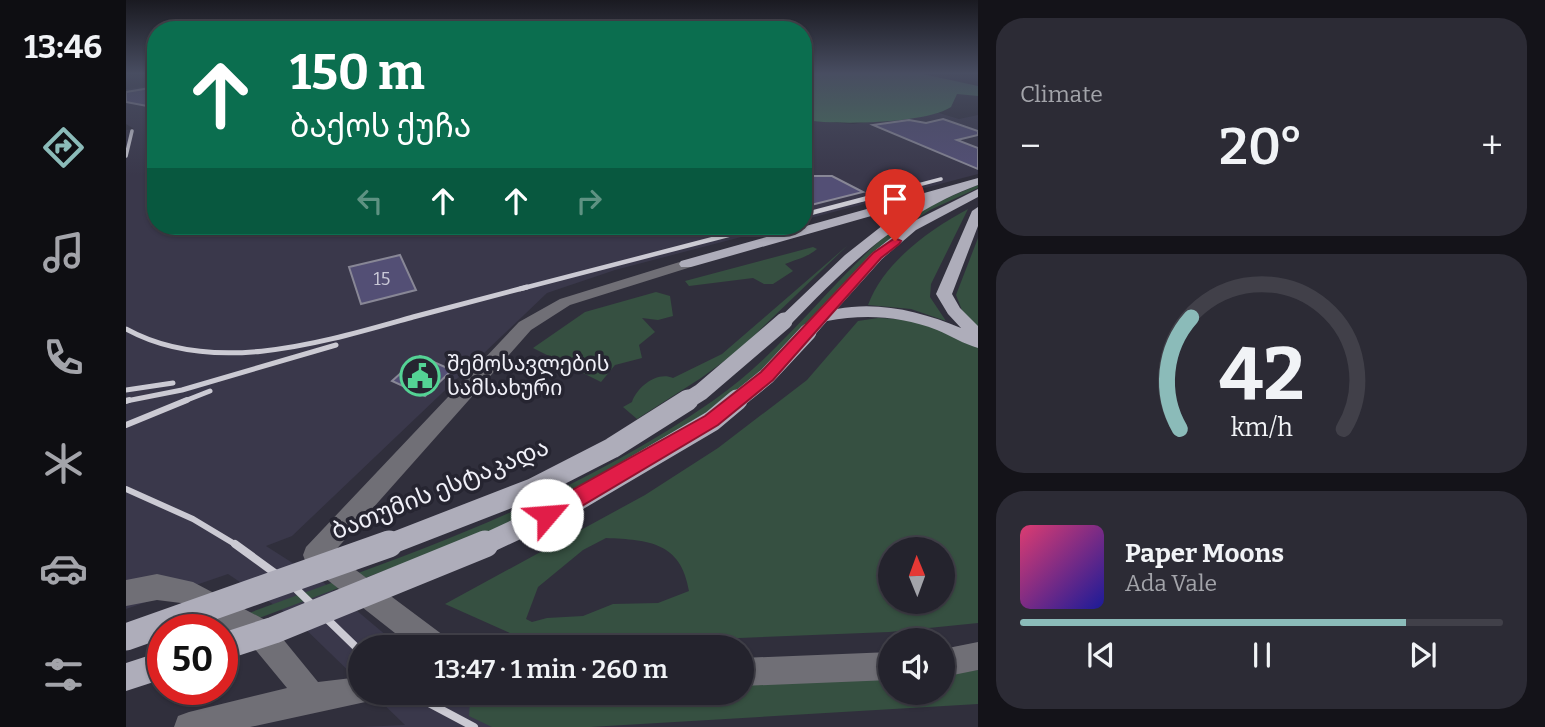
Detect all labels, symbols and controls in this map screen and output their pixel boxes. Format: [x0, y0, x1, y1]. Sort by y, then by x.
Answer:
text: 13:46 [24, 28, 102, 66]
text: 150 m [290, 43, 425, 102]
icon: ahead [175, 49, 266, 140]
text: Climate [1020, 80, 1103, 108]
text: ბაქოს ქუჩა [290, 107, 471, 145]
text: 20° [1219, 115, 1303, 178]
icon: directions [39, 123, 88, 172]
text: − [1020, 123, 1041, 169]
text: + [1481, 123, 1503, 169]
pin [865, 169, 925, 241]
icon: arrive [876, 180, 914, 218]
icon: left [351, 182, 389, 220]
icon: ahead [424, 182, 462, 220]
icon: ahead [497, 182, 535, 220]
icon: right [570, 182, 608, 220]
icon: music [39, 228, 88, 277]
house number: 15 [374, 268, 390, 290]
text: 42 [1219, 332, 1304, 419]
icon: phone [39, 333, 88, 382]
place label: შემოსავლების სამსახური [447, 351, 610, 401]
public building icon: შემოსავლების სამსახური [399, 355, 441, 397]
text: km/h [1231, 413, 1293, 443]
street label: ბათუმის ესტაკადა [327, 433, 553, 545]
icon: climate [39, 439, 88, 488]
position arrow [510, 478, 584, 552]
north arrow [878, 537, 956, 614]
map controls [878, 537, 955, 705]
text: Paper Moons [1125, 538, 1284, 569]
icon: car [39, 544, 88, 593]
text: Ada Vale [1125, 569, 1217, 597]
speed limit sign: 50 [147, 614, 238, 705]
button: sound [878, 628, 955, 705]
icon: previous [1082, 636, 1120, 674]
icon: pause [1243, 636, 1281, 674]
icon: next [1404, 636, 1442, 674]
icon: filters [39, 650, 88, 699]
text: 13:47 · 1 min · 260 m [434, 654, 668, 685]

